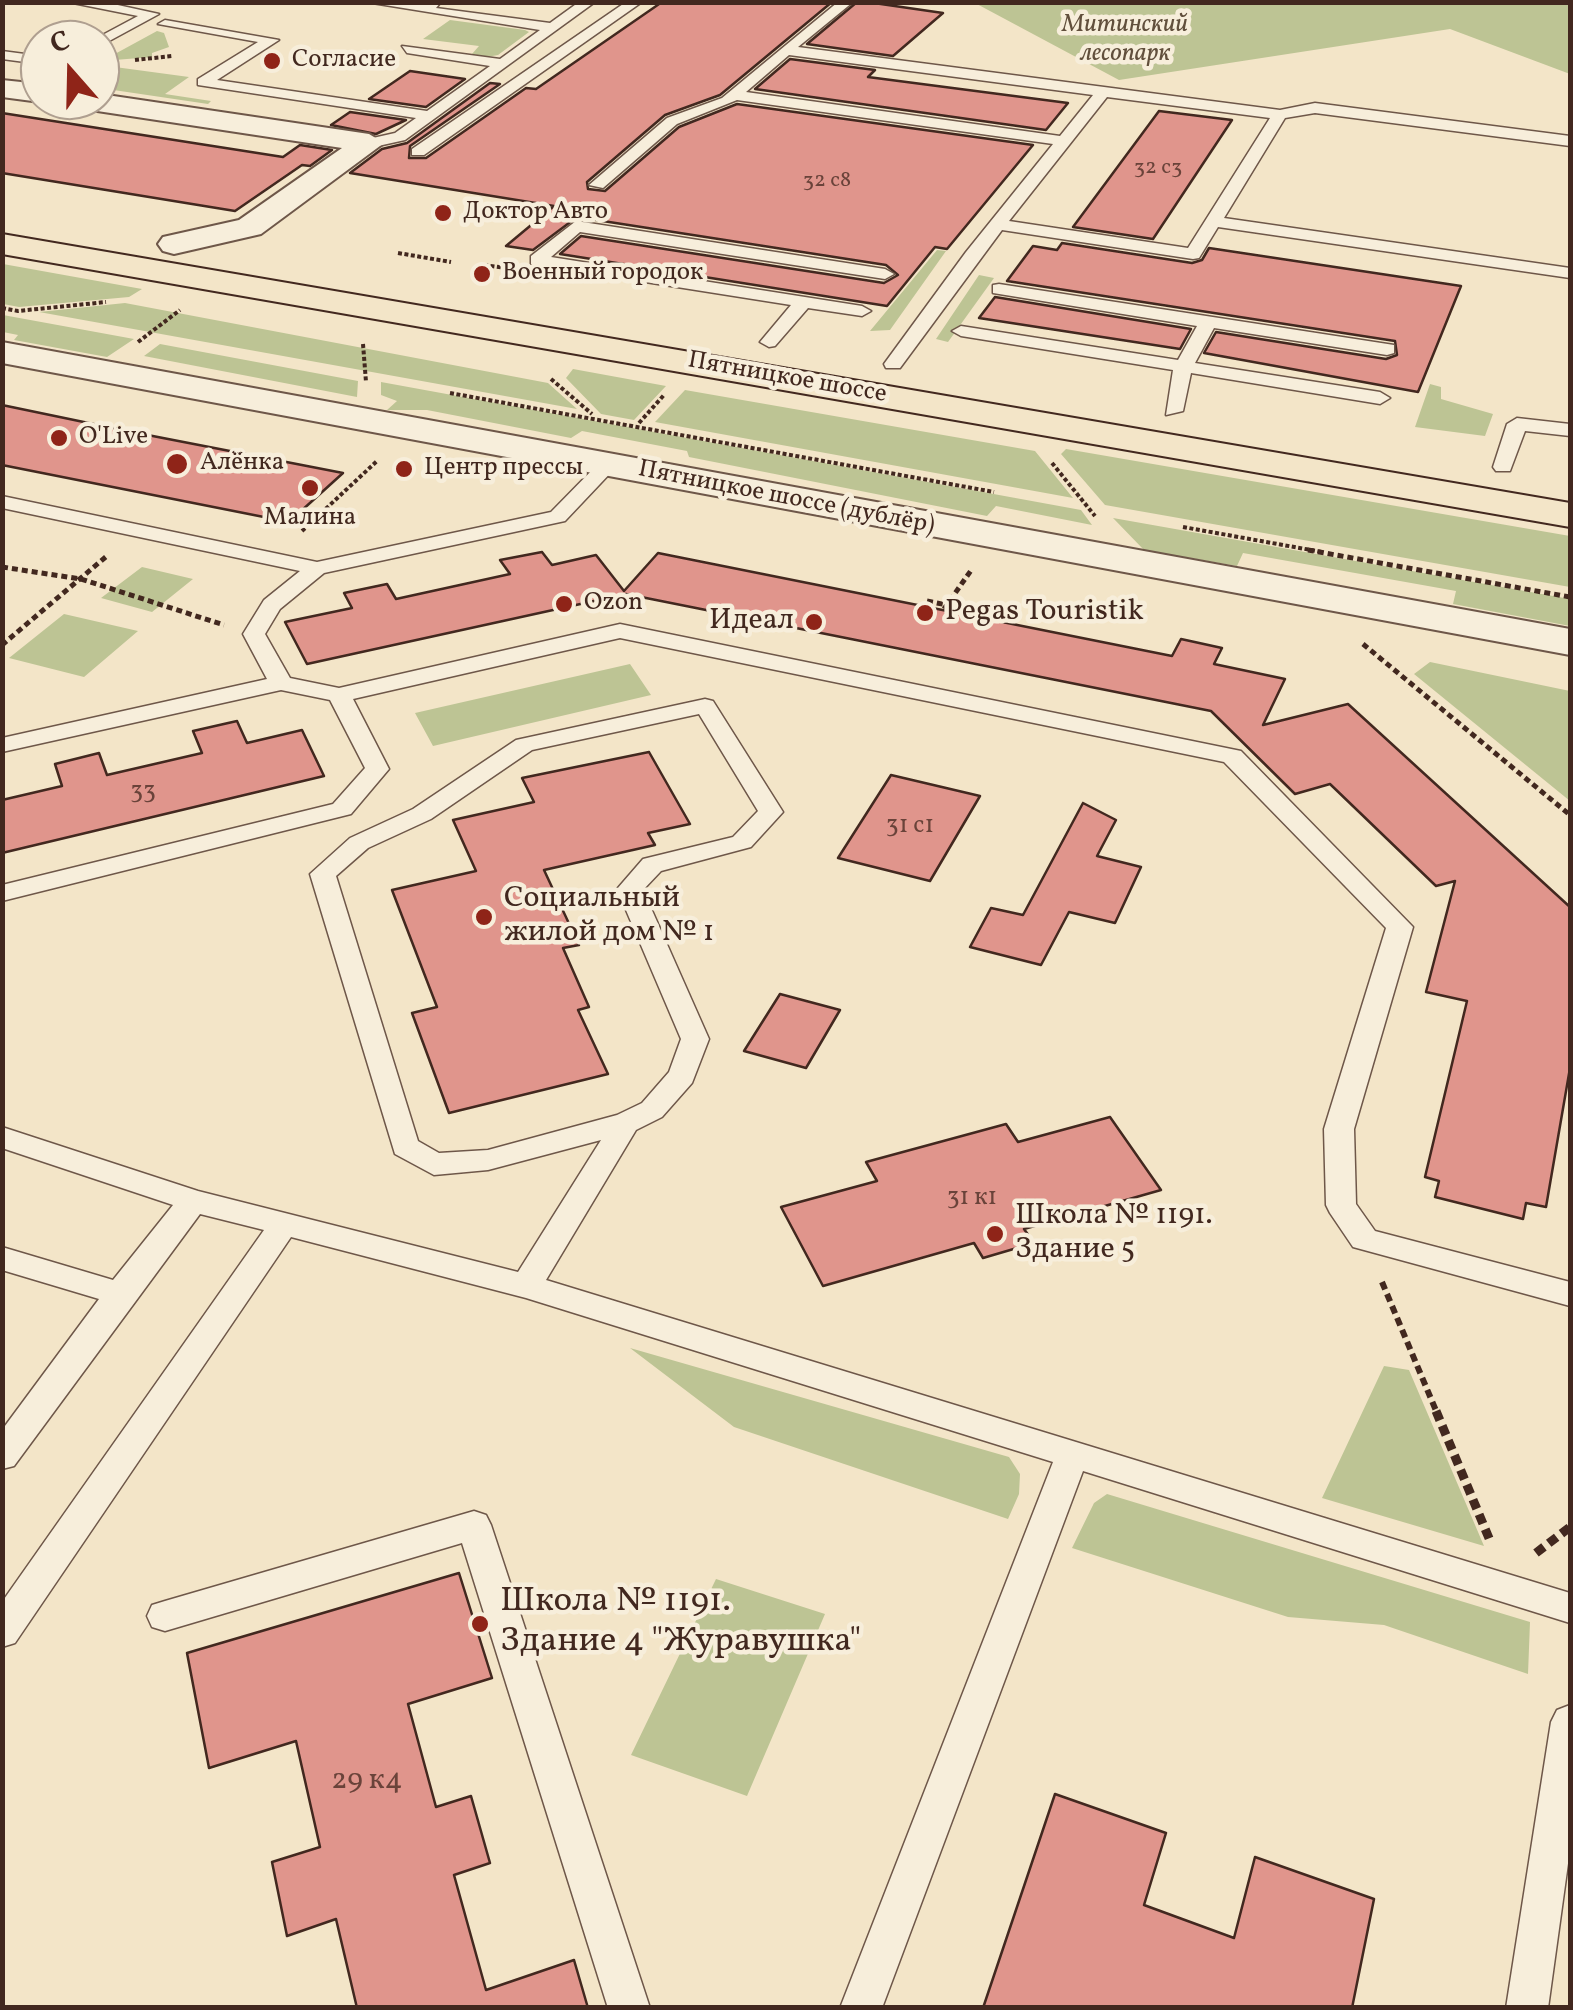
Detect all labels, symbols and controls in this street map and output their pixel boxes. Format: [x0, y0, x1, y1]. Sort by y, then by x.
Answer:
park label: Митинский лесопарк [1062, 11, 1188, 70]
north arrow [20, 20, 120, 120]
text: С [45, 22, 75, 65]
place label: Согласие [292, 46, 396, 76]
marker: Согласие [261, 50, 283, 72]
house number: 32 с3 [1134, 156, 1182, 182]
house number: 32 с8 [803, 169, 851, 195]
place label: Доктор Авто [463, 198, 608, 228]
marker: Доктор Авто [432, 202, 454, 224]
place label: Военный городок [502, 259, 703, 289]
marker: Военный городок [471, 263, 493, 285]
street label: Пятницкое шоссе [685, 347, 889, 411]
place label: O'Live [79, 423, 148, 453]
marker: O'Live [48, 427, 70, 449]
place label: Алёнка [200, 449, 284, 479]
marker: Алёнка [164, 451, 190, 477]
place label: Центр прессы [424, 454, 583, 484]
street label: Пятницкое шоссе (дублёр) [635, 456, 937, 542]
marker: Центр прессы [393, 458, 415, 480]
marker: Малина [299, 477, 321, 499]
place label: Малина [264, 504, 356, 534]
place label: Ozon [584, 589, 643, 619]
marker: Ozon [553, 593, 575, 615]
place label: Pegas Touristik [945, 595, 1144, 631]
marker: Pegas Touristik [914, 602, 936, 624]
place label: Идеал [709, 604, 794, 640]
marker: Идеал [803, 611, 825, 633]
house number: 33 [130, 778, 156, 808]
house number: 31 с1 [886, 812, 934, 842]
place label: Социальный жилой дом № 1 [504, 882, 714, 952]
marker: Социальный жилой дом № 1 [473, 906, 495, 928]
house number: 31 к1 [947, 1184, 997, 1214]
place label: Школа № 1191. Здание 5 [1015, 1199, 1213, 1270]
marker: Школа № 1191. Здание 5 [984, 1223, 1006, 1245]
place label: Школа № 1191. Здание 4 "Журавушка" [500, 1583, 861, 1665]
marker: Школа № 1191. Здание 4 "Журавушка" [469, 1613, 491, 1635]
house number: 29 к4 [331, 1764, 403, 1800]

